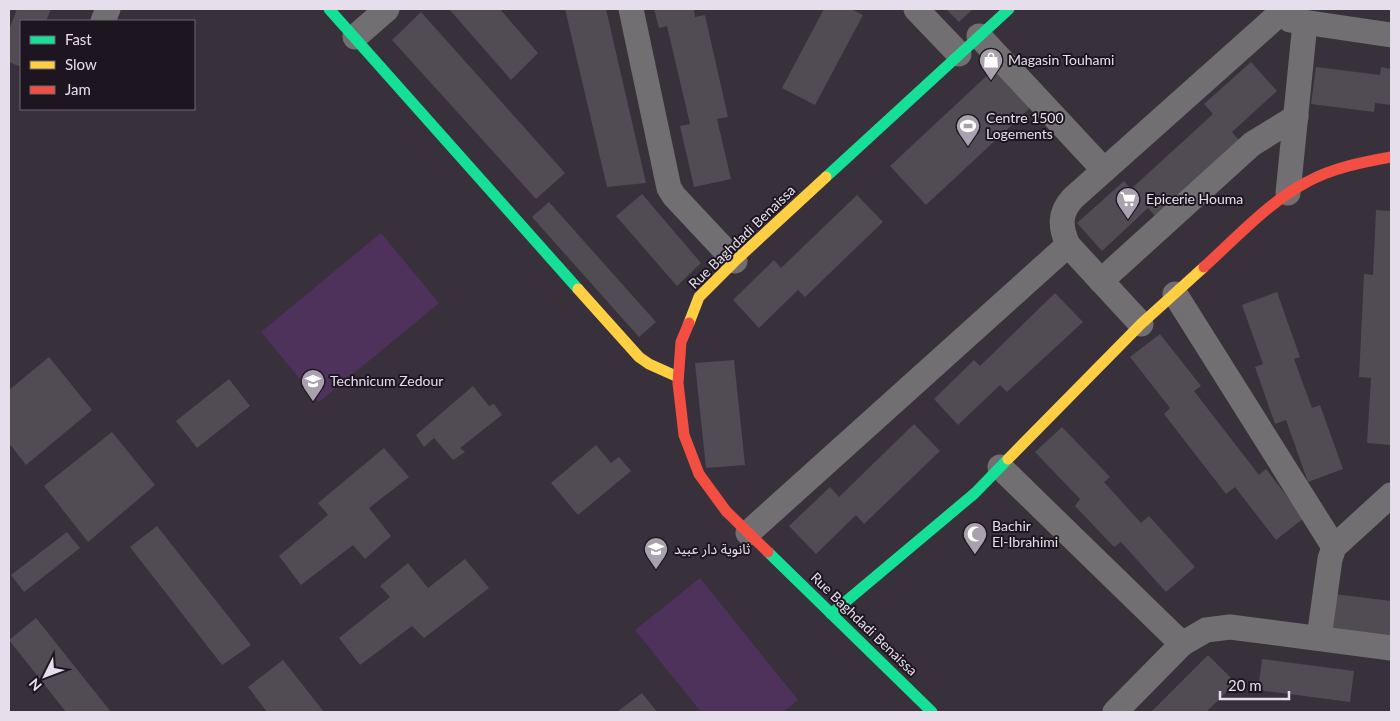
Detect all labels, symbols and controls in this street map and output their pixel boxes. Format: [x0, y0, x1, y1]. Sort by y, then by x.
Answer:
legend [20, 20, 195, 110]
text: Fast [65, 30, 92, 48]
shop icon: Magasin Touhami [978, 47, 1004, 81]
place label: Magasin Touhami [1008, 51, 1114, 68]
text: Slow [65, 55, 97, 73]
text: Jam [65, 80, 91, 98]
place label: Centre 1500 Logements [986, 109, 1064, 142]
sports icon: Centre 1500 Logements [955, 113, 981, 147]
street label: Rue Baghdadi Benaissa [685, 181, 798, 292]
supermarket icon: Epicerie Houma [1115, 186, 1141, 220]
place label: Epicerie Houma [1146, 190, 1243, 207]
school or university icon: Technicum Zedour [300, 368, 326, 402]
place label: Technicum Zedour [330, 372, 443, 389]
place label: Bachir El-Ibrahimi [992, 517, 1058, 550]
mosque icon: Bachir El-Ibrahimi [962, 521, 988, 555]
school or university icon: ثانوية دار عبيد [643, 536, 669, 570]
place label: ثانوية دار عبيد [674, 540, 750, 558]
street label: Rue Baghdadi Benaissa [808, 568, 921, 679]
north arrow [20, 651, 70, 701]
scale bar [1220, 668, 1289, 700]
text: N [25, 675, 45, 695]
text: 20 m [1228, 676, 1262, 694]

